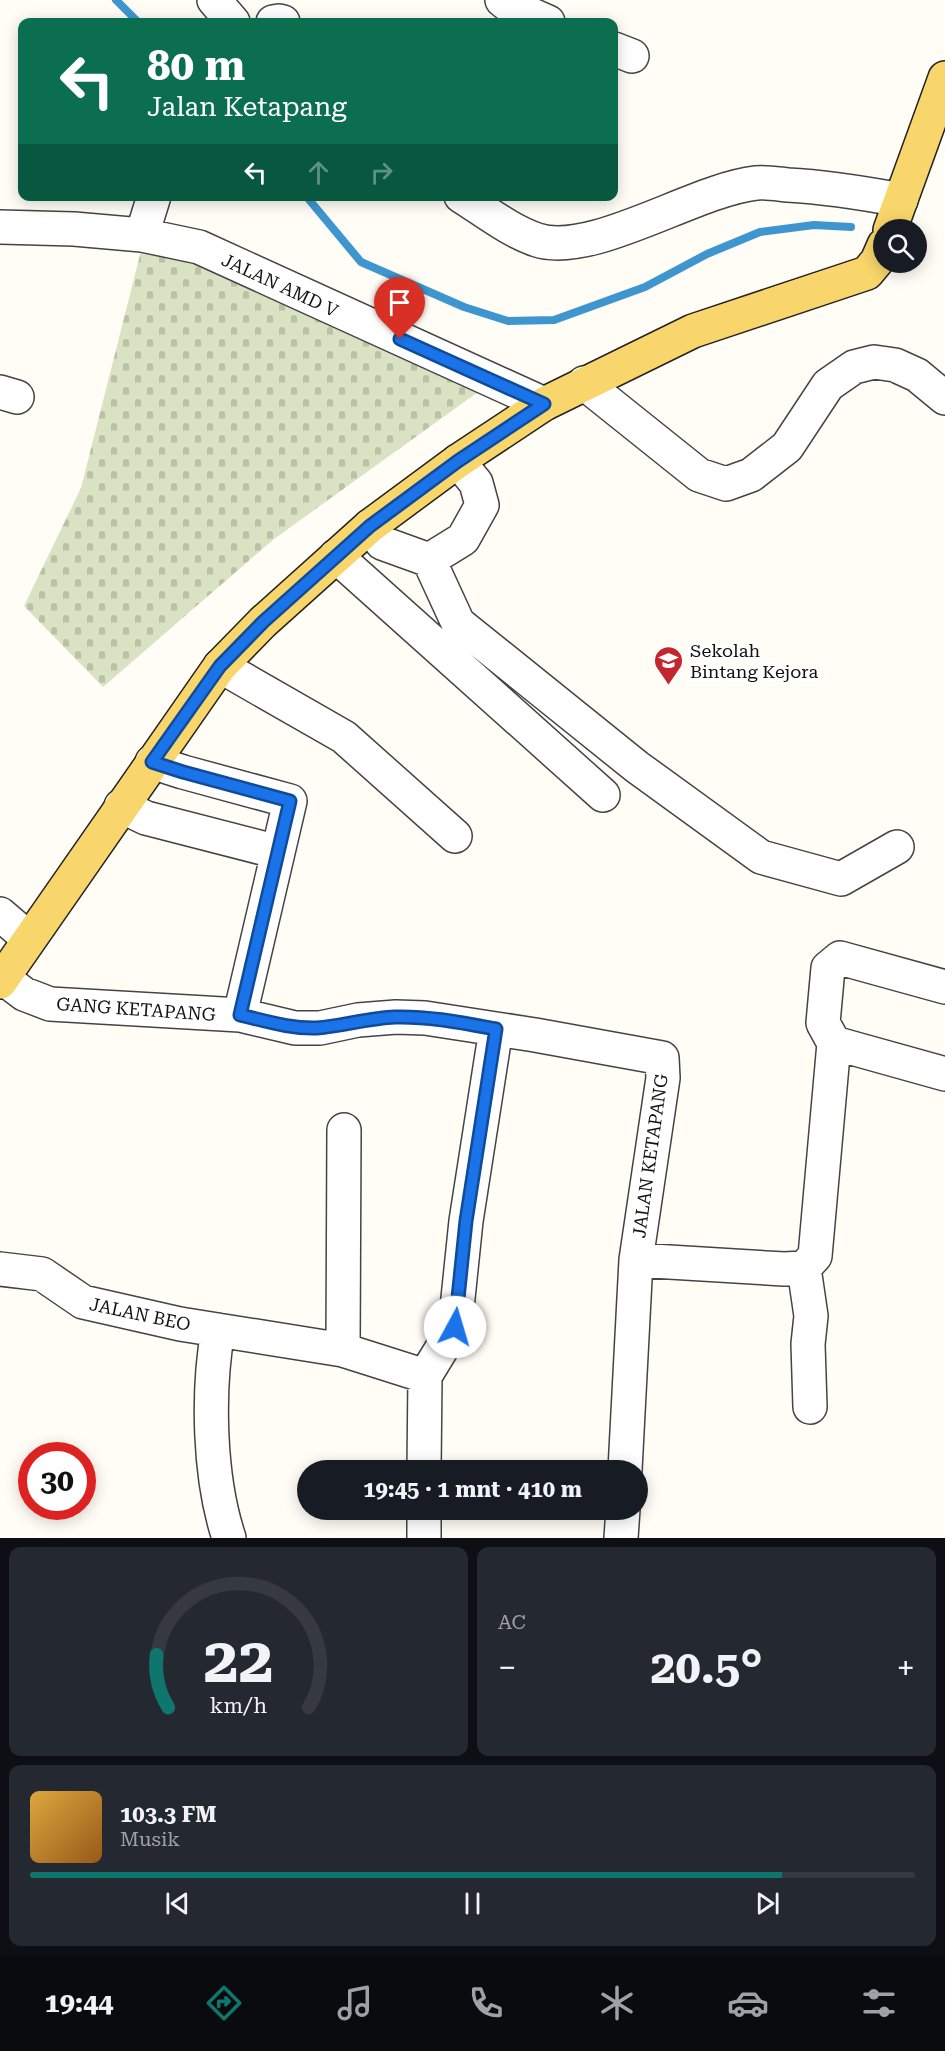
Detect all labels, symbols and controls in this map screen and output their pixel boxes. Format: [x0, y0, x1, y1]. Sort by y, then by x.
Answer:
text: 80 m [147, 41, 245, 90]
icon: left [48, 42, 126, 120]
text: Jalan Ketapang [147, 91, 347, 123]
icon: left [239, 156, 272, 189]
icon: ahead [302, 156, 335, 189]
icon: right [365, 156, 398, 189]
map controls [873, 219, 927, 273]
button: search [873, 219, 927, 273]
street label: JALAN AMD V [219, 249, 342, 321]
pin [374, 277, 425, 339]
icon: arrive [383, 286, 416, 319]
place label: Sekolah Bintang Kejora [690, 640, 818, 682]
school or university icon: Sekolah Bintang Kejora [653, 644, 685, 686]
street label: GANG KETAPANG [56, 993, 216, 1025]
street label: JALAN KETAPANG [628, 1073, 672, 1239]
street label: JALAN BEO [88, 1293, 192, 1335]
position arrow [423, 1295, 487, 1359]
speed limit sign: 30 [18, 1442, 96, 1520]
text: 19:45 · 1 mnt · 410 m [363, 1477, 582, 1502]
text: AC [498, 1610, 526, 1634]
text: 22 [204, 1624, 273, 1697]
text: 20.5° [650, 1641, 763, 1694]
text: − [498, 1648, 516, 1687]
text: + [897, 1648, 915, 1687]
text: km/h [210, 1694, 267, 1719]
text: 103.3 FM [120, 1802, 217, 1827]
text: Musik [120, 1827, 180, 1851]
icon: previous [161, 1887, 194, 1920]
icon: pause [456, 1887, 489, 1920]
icon: next [751, 1887, 784, 1920]
icon: directions [203, 1982, 245, 2024]
icon: music [334, 1982, 376, 2024]
icon: phone [465, 1982, 507, 2024]
icon: climate [596, 1982, 638, 2024]
icon: car [727, 1982, 769, 2024]
icon: filters [858, 1982, 900, 2024]
text: 19:44 [45, 1987, 114, 2019]

